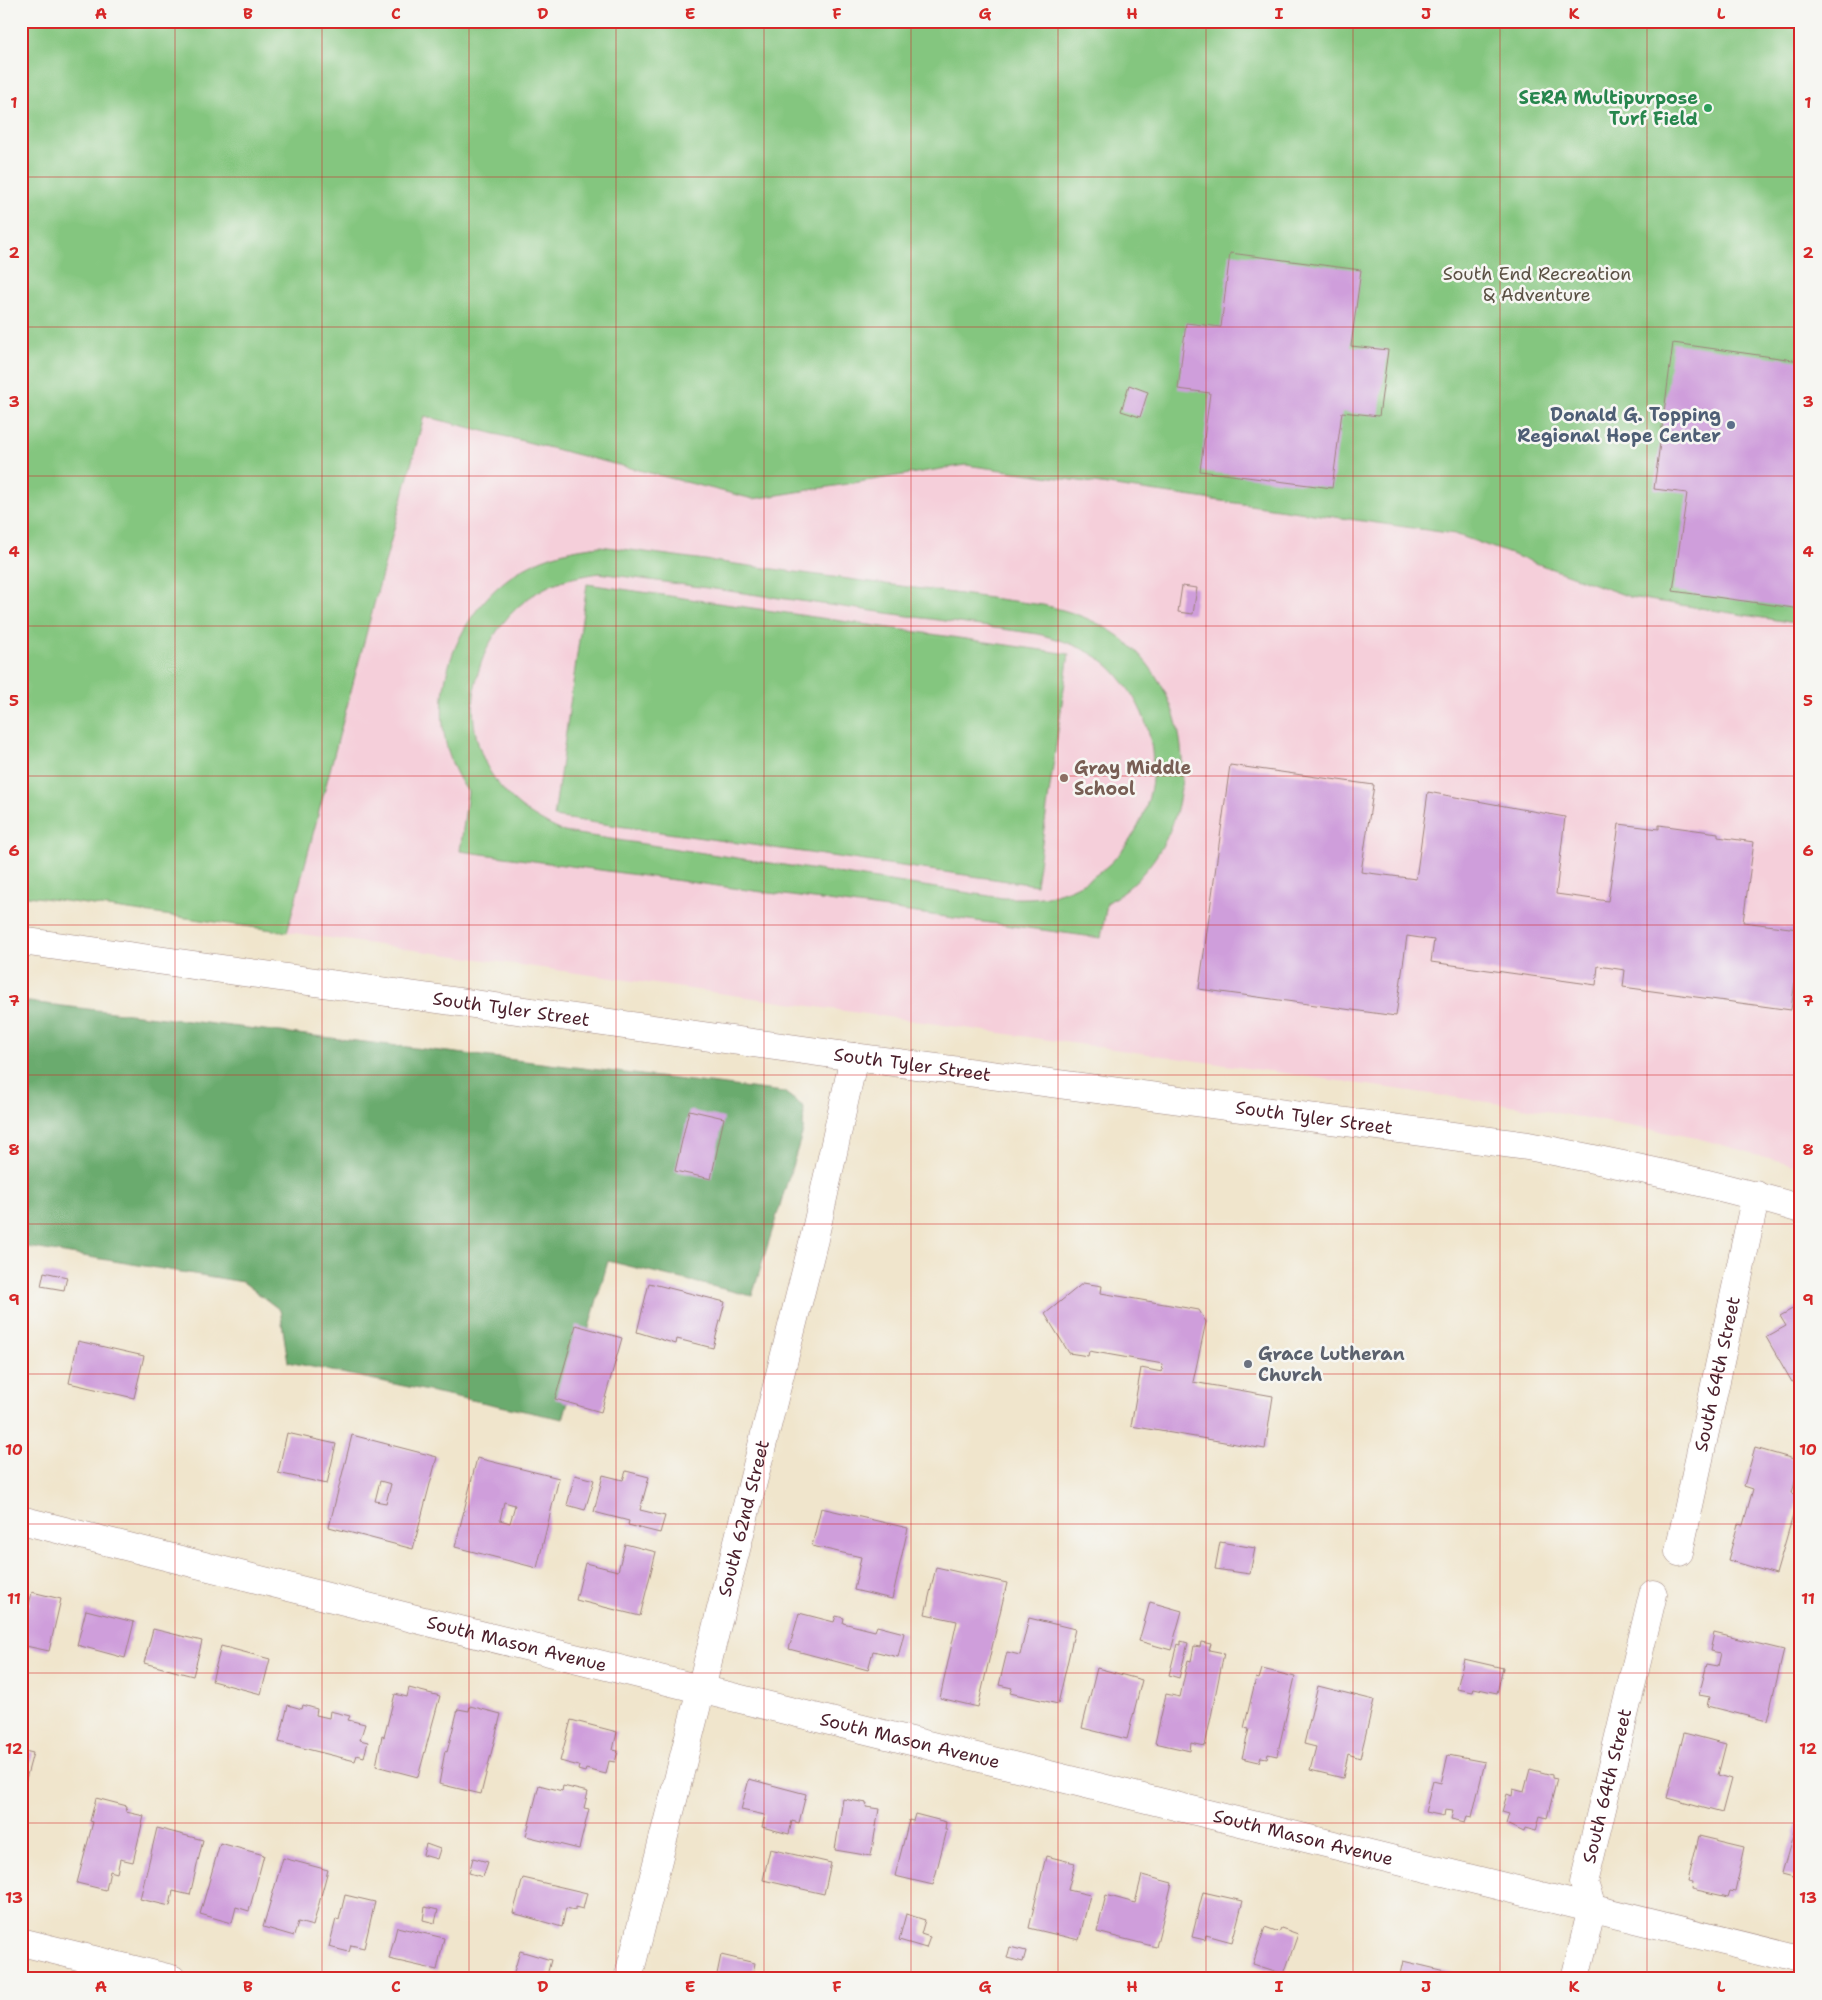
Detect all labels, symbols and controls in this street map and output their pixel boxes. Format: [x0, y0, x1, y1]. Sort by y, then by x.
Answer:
text: A [95, 3, 107, 24]
text: B [243, 3, 253, 24]
text: C [391, 3, 401, 24]
text: D [537, 3, 549, 24]
text: E [685, 3, 695, 24]
text: F [832, 3, 842, 24]
text: G [979, 3, 992, 24]
text: H [1126, 3, 1138, 24]
text: I [1275, 3, 1284, 24]
text: J [1421, 3, 1431, 24]
text: K [1569, 3, 1580, 24]
text: L [1717, 3, 1726, 24]
place label: SERA Multipurpose Turf Field [1518, 86, 1698, 131]
text: 1 [10, 92, 18, 113]
text: 1 [1804, 92, 1812, 113]
marker: SERA Multipurpose Turf Field [1702, 102, 1714, 114]
text: 2 [8, 242, 20, 263]
text: 2 [1802, 242, 1814, 263]
park label: South End Recreation & Adventure [1443, 262, 1631, 307]
text: 3 [8, 391, 20, 412]
text: 3 [1802, 391, 1814, 412]
place label: Donald G. Topping Regional Hope Center [1517, 403, 1721, 448]
marker: Donald G. Topping Regional Hope Center [1725, 419, 1737, 431]
text: 4 [8, 541, 20, 562]
text: 4 [1802, 541, 1814, 562]
text: 5 [9, 690, 19, 711]
text: 5 [1803, 690, 1813, 711]
place label: Gray Middle School [1074, 756, 1192, 801]
marker: Gray Middle School [1058, 772, 1070, 784]
text: 6 [8, 840, 20, 861]
text: 6 [1802, 840, 1814, 861]
street label: South Tyler Street [431, 986, 591, 1032]
text: 7 [8, 990, 20, 1011]
text: 7 [1802, 990, 1814, 1011]
street label: South Tyler Street [832, 1042, 993, 1087]
street label: South Tyler Street [1234, 1095, 1394, 1140]
text: 8 [8, 1139, 20, 1160]
text: 8 [1802, 1139, 1814, 1160]
text: 9 [8, 1289, 20, 1310]
text: 9 [1802, 1289, 1814, 1310]
street label: South 64th Street [1689, 1294, 1746, 1454]
place label: Grace Lutheran Church [1258, 1342, 1405, 1387]
marker: Grace Lutheran Church [1242, 1358, 1254, 1370]
street label: South 62nd Street [713, 1437, 775, 1599]
text: 10 [5, 1439, 23, 1460]
text: 10 [1799, 1439, 1817, 1460]
text: 11 [7, 1588, 21, 1609]
text: 11 [1801, 1588, 1815, 1609]
street label: South Mason Avenue [424, 1610, 609, 1678]
street label: South 64th Street [1577, 1706, 1637, 1866]
street label: South Mason Avenue [818, 1707, 1003, 1774]
text: 12 [5, 1738, 23, 1759]
text: 12 [1799, 1738, 1817, 1759]
street label: South Mason Avenue [1211, 1804, 1396, 1871]
text: 13 [5, 1887, 23, 1908]
text: 13 [1799, 1887, 1817, 1908]
text: A [95, 1976, 107, 1997]
text: B [243, 1976, 253, 1997]
text: C [391, 1976, 401, 1997]
text: D [537, 1976, 549, 1997]
text: E [685, 1976, 695, 1997]
text: F [832, 1976, 842, 1997]
text: G [979, 1976, 992, 1997]
text: H [1126, 1976, 1138, 1997]
text: I [1275, 1976, 1284, 1997]
text: J [1421, 1976, 1431, 1997]
text: K [1569, 1976, 1580, 1997]
text: L [1717, 1976, 1726, 1997]

